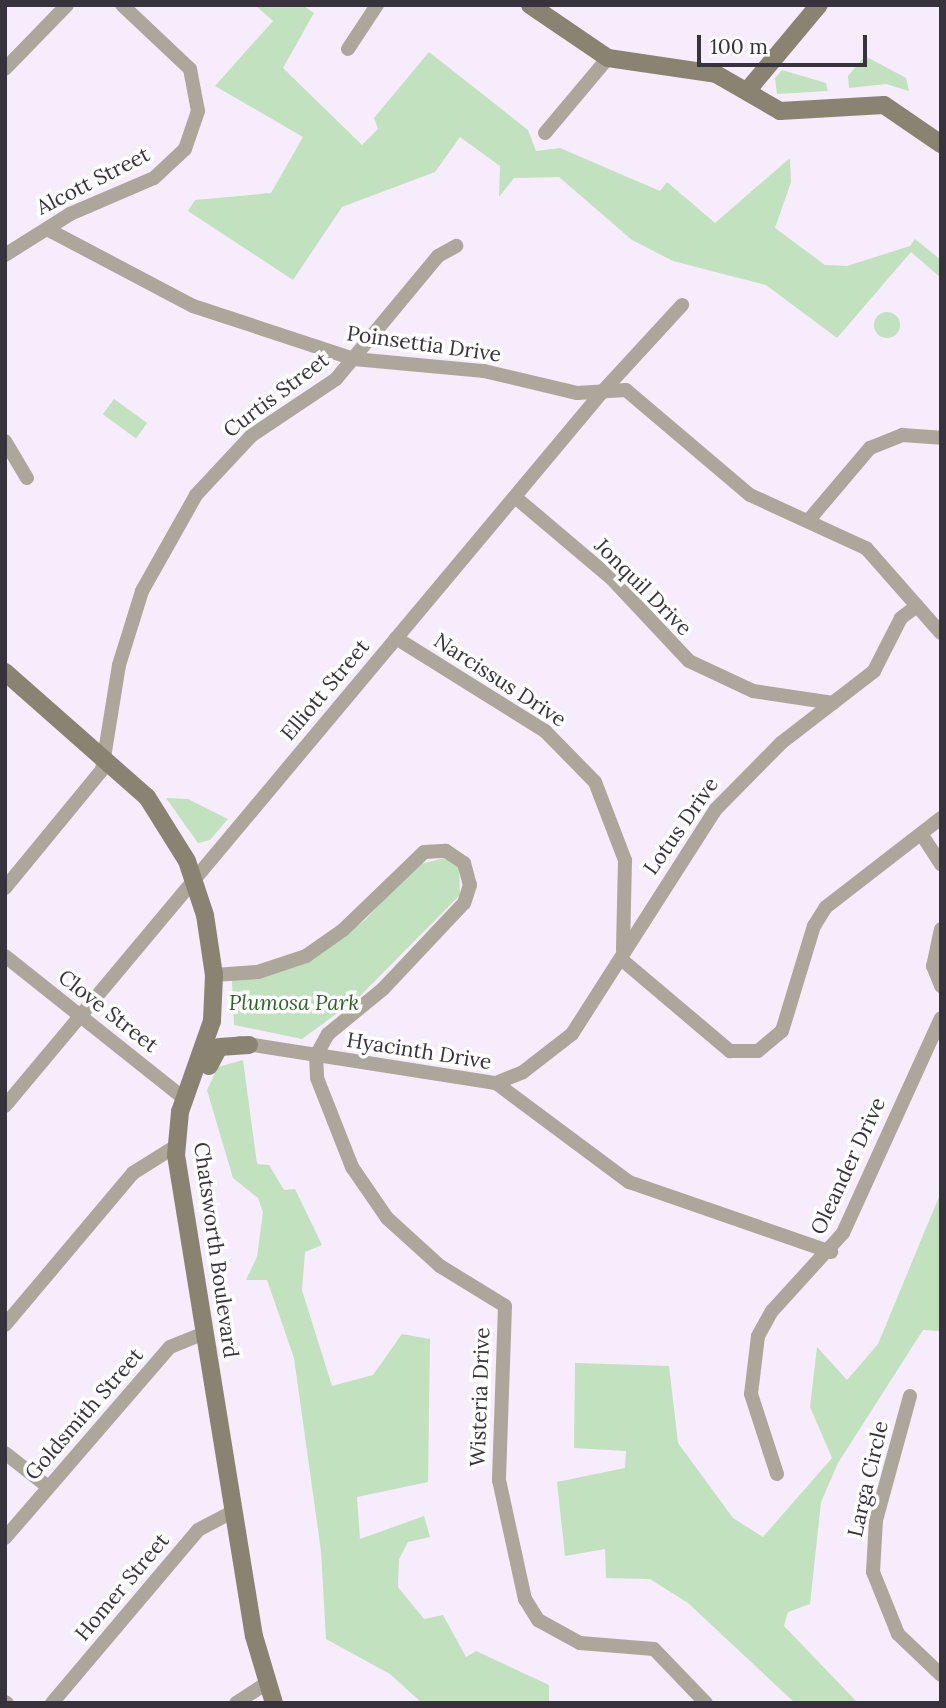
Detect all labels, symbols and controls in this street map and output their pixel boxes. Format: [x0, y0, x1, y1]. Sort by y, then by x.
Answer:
scale bar [701, 21, 871, 65]
text: 100 m [710, 33, 768, 60]
street label: Alcott Street [32, 142, 154, 220]
street label: Poinsettia Drive [345, 321, 503, 367]
street label: Curtis Street [218, 347, 334, 443]
street label: Jonquil Drive [589, 533, 697, 641]
street label: Narcissus Drive [429, 628, 571, 732]
street label: Elliott Street [275, 634, 375, 746]
street label: Lotus Drive [638, 773, 724, 879]
street label: Clove Street [53, 964, 163, 1058]
park label: Plumosa Park [229, 990, 359, 1016]
street label: Hyacinth Drive [345, 1027, 493, 1075]
street label: Oleander Drive [805, 1093, 891, 1239]
street label: Chatsworth Boulevard [188, 1140, 244, 1360]
street label: Wisteria Drive [465, 1327, 495, 1467]
street label: Goldsmith Street [20, 1343, 148, 1485]
street label: Larga Circle [842, 1419, 894, 1539]
street label: Homer Street [70, 1528, 174, 1646]

